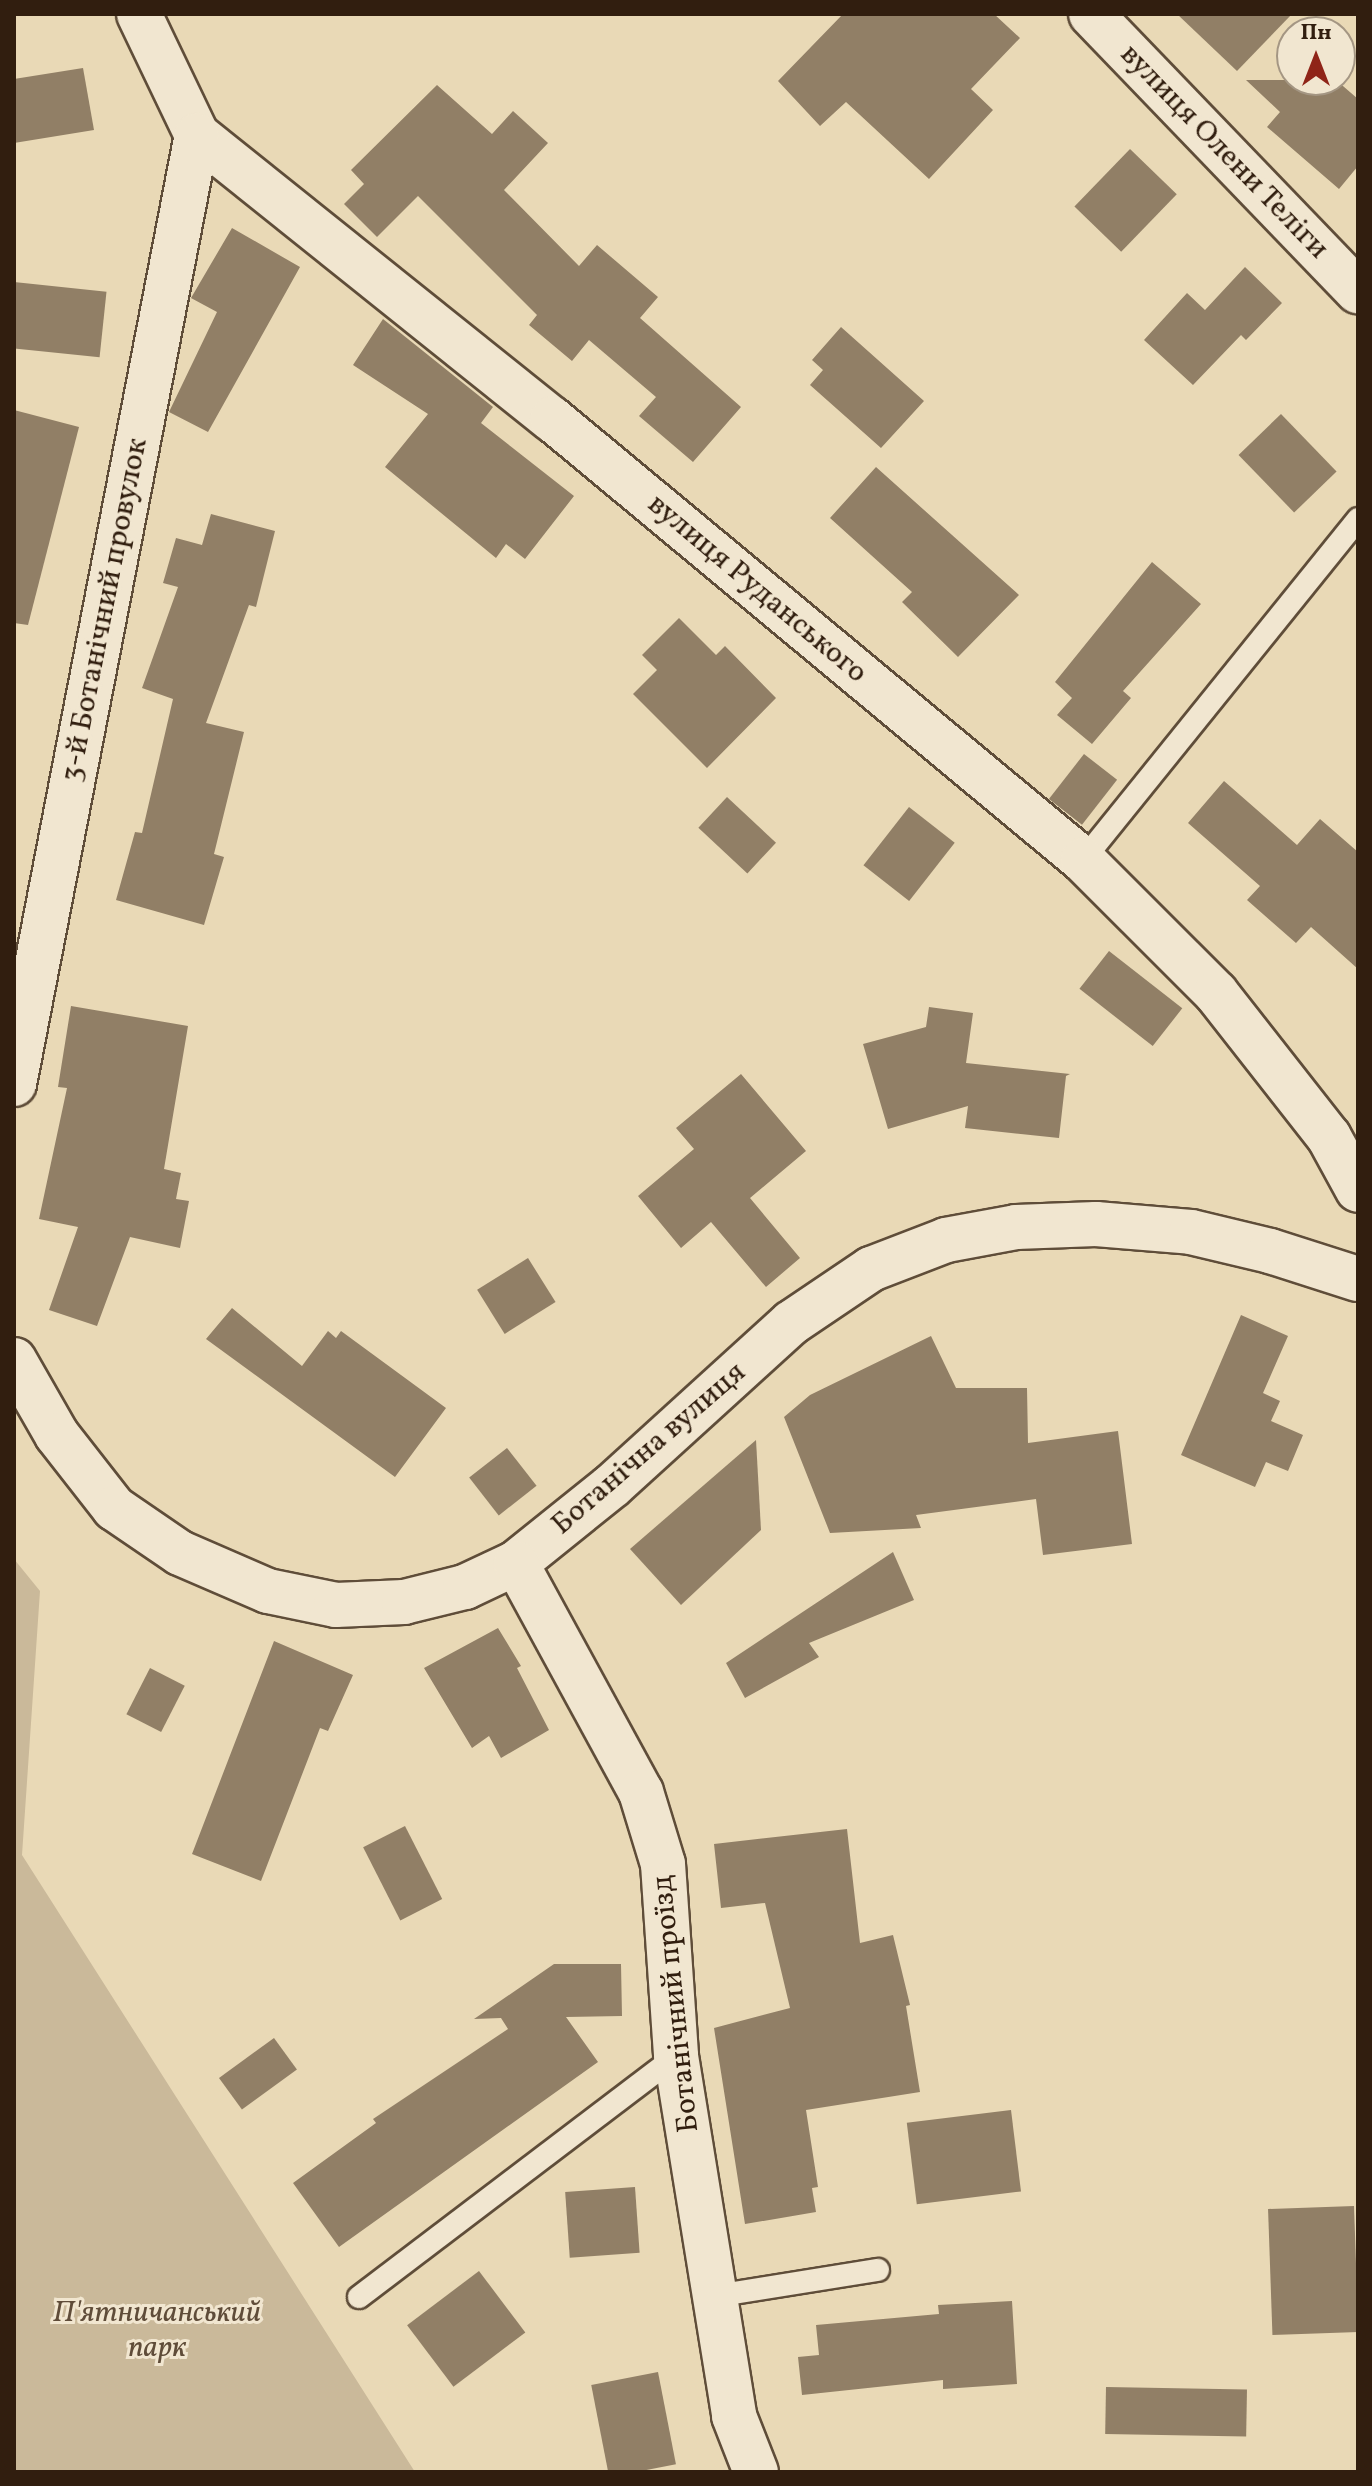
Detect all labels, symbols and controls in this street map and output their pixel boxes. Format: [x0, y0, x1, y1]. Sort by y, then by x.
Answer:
north arrow [1276, 16, 1356, 96]
text: Пн [1300, 18, 1332, 49]
street label: вулиця Олени Теліги [1112, 37, 1336, 267]
street label: 3-й Ботанічний провулок [54, 435, 156, 785]
street label: вулиця Руданського [640, 487, 874, 691]
street label: Ботанічна вулиця [545, 1355, 753, 1543]
street label: Ботанічний проїзд [645, 1874, 707, 2134]
park label: П'ятничанський парк [53, 2295, 261, 2366]

